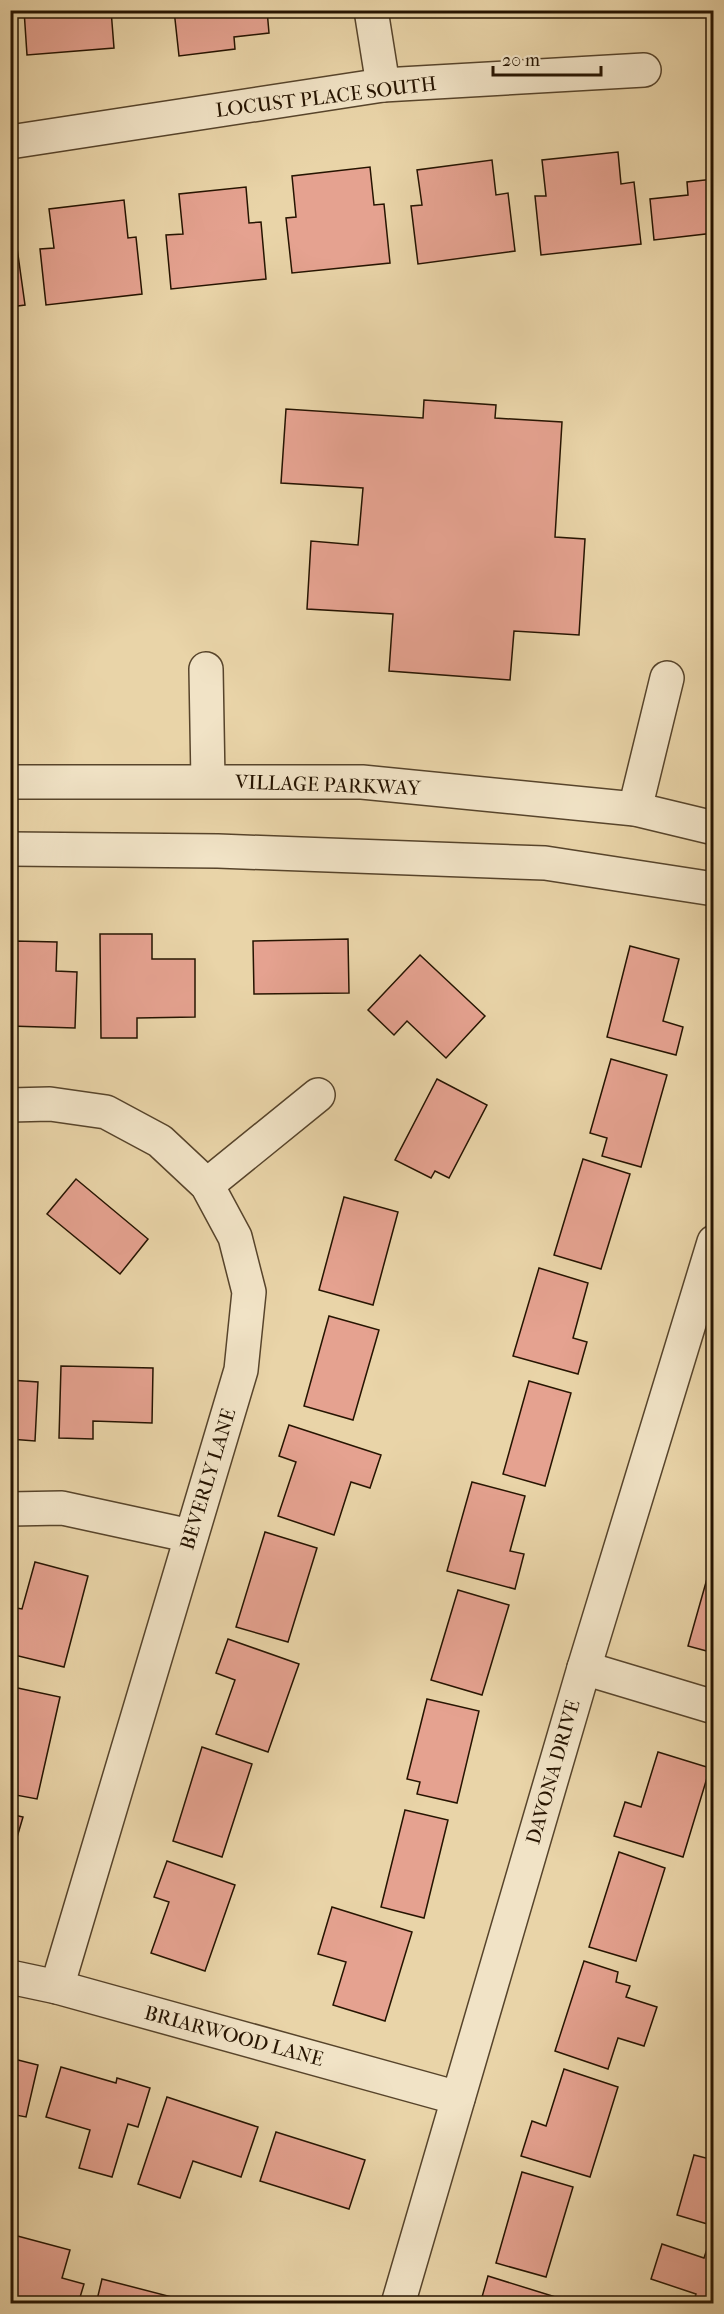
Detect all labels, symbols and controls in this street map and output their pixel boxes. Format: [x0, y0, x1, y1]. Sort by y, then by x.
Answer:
scale bar [493, 39, 601, 77]
text: 20 m [502, 50, 540, 71]
street label: LOCUST PLACE SOUTH [214, 72, 438, 122]
street label: VILLAGE PARKWAY [234, 770, 423, 800]
street label: BEVERLY LANE [176, 1406, 240, 1552]
street label: DAVONA DRIVE [521, 1697, 585, 1847]
street label: BRIARWOOD LANE [142, 2001, 326, 2071]

